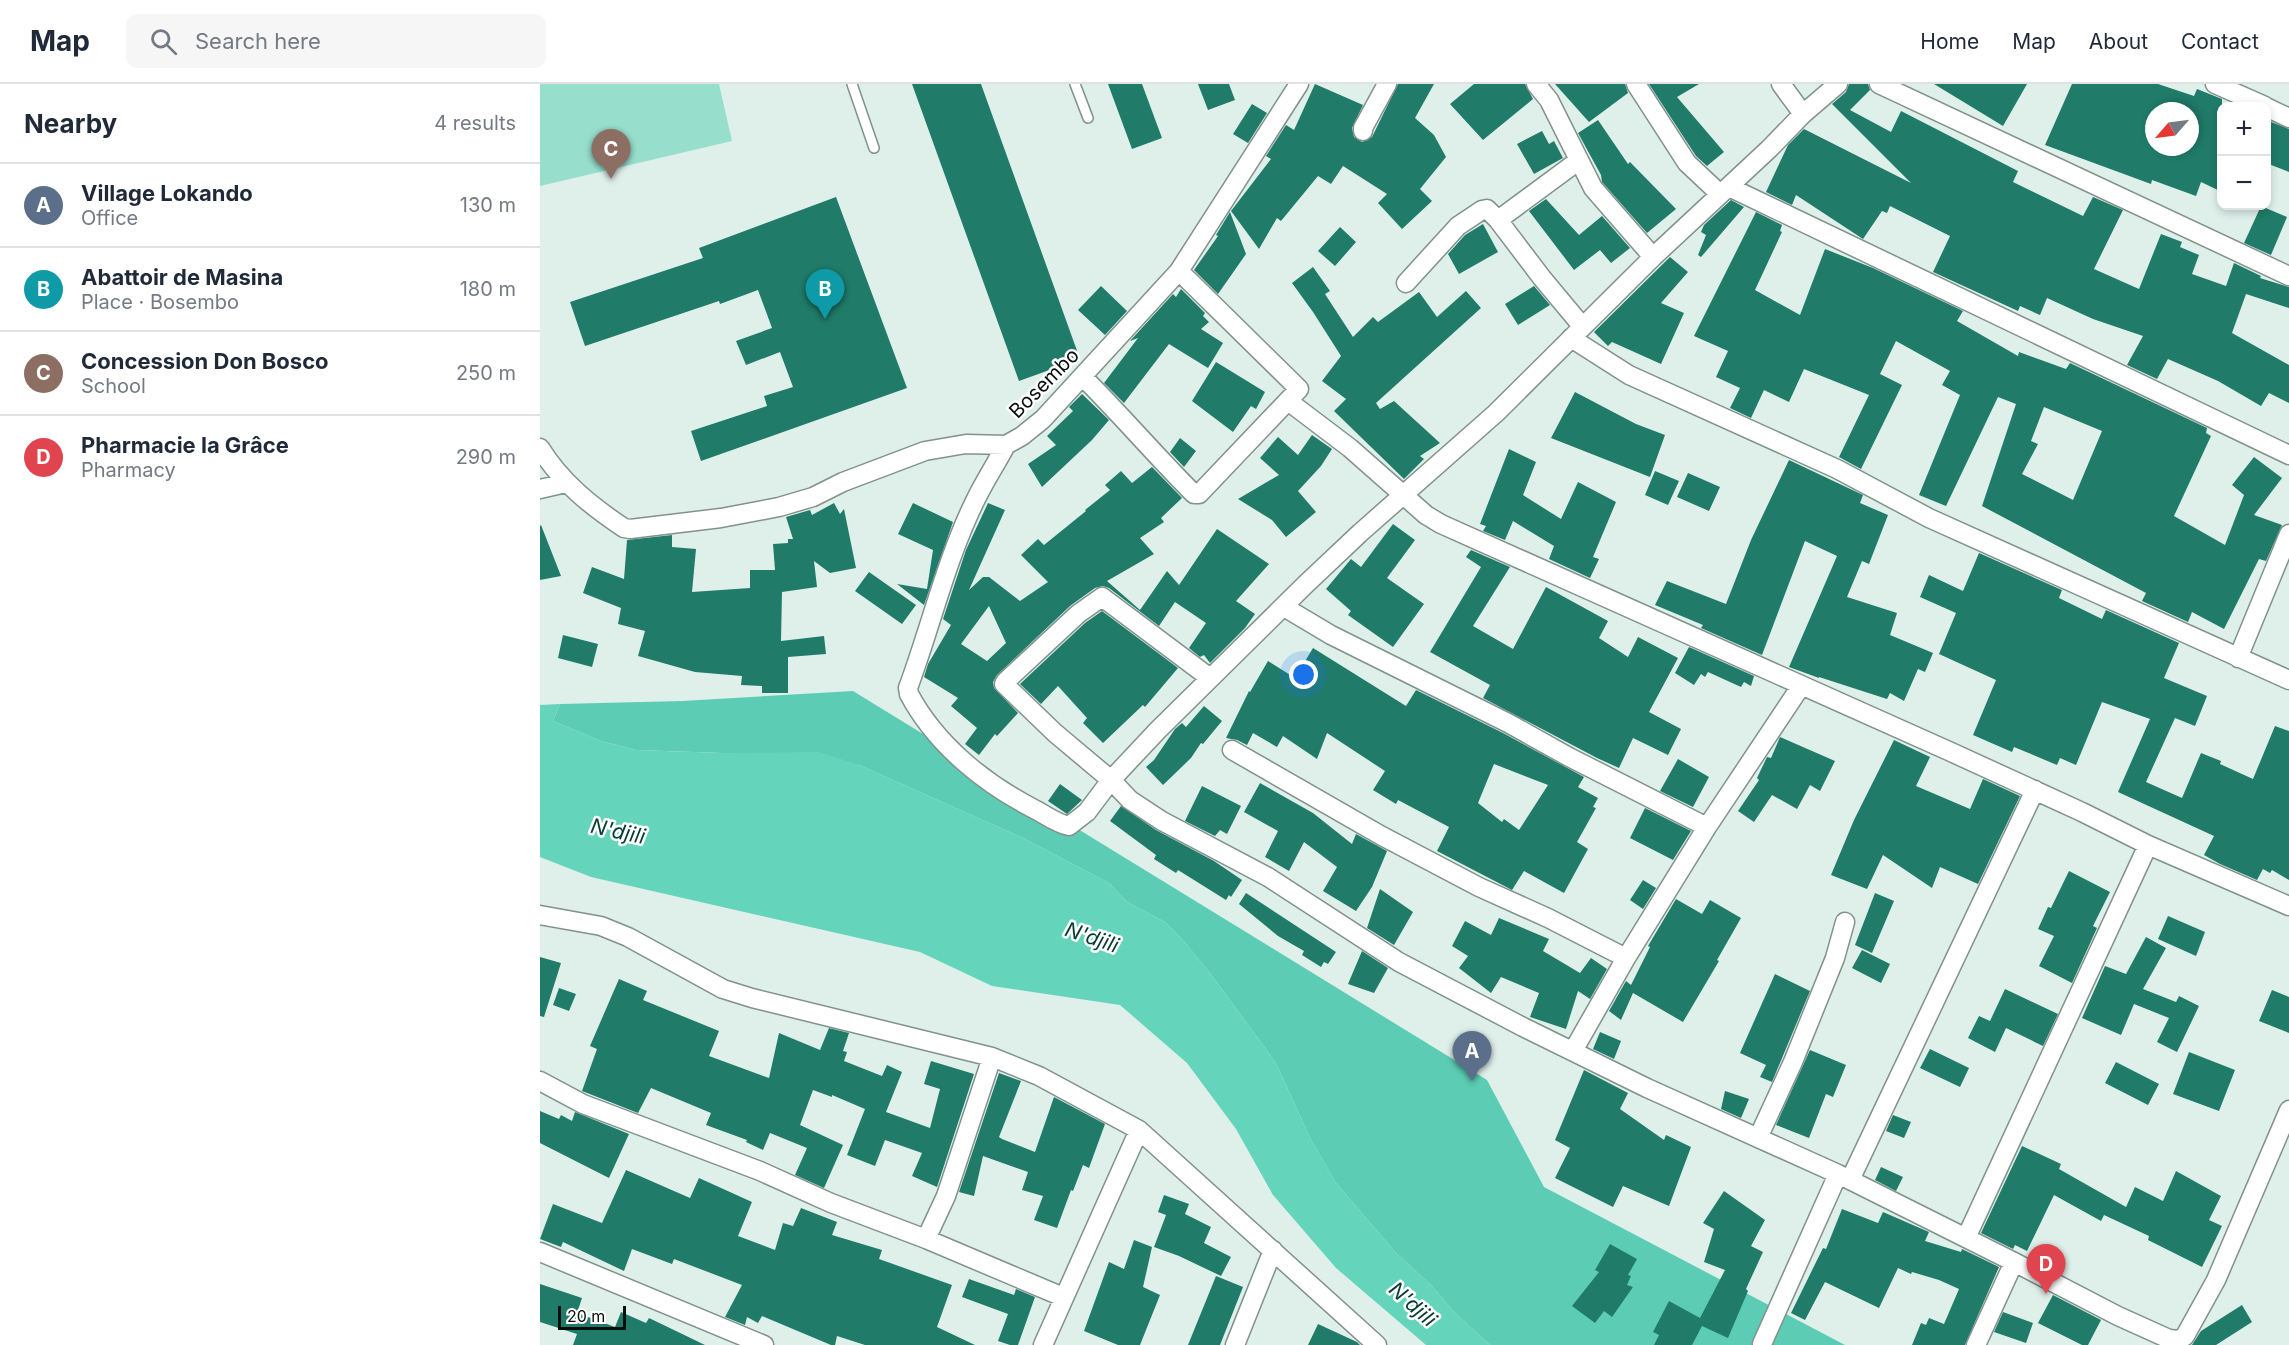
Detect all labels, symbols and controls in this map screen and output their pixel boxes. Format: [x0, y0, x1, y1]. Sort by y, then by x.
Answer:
search box [126, 14, 546, 68]
text: Map [30, 24, 90, 58]
icon: search [147, 25, 180, 58]
text: Search here [195, 28, 321, 54]
text: Home [1920, 29, 1979, 54]
text: Map [2012, 29, 2056, 54]
text: About [2089, 29, 2148, 54]
text: Contact [2181, 29, 2259, 54]
north arrow [2145, 102, 2199, 156]
map controls [2217, 102, 2271, 210]
button: + [2217, 102, 2271, 156]
text: Nearby [24, 108, 117, 139]
text: 4 results [434, 111, 516, 135]
pin: C [592, 130, 630, 179]
button: − [2217, 156, 2271, 210]
text: Village Lokando [81, 180, 253, 206]
text: A [36, 193, 51, 217]
text: 130 m [460, 193, 516, 217]
text: Office [81, 206, 138, 230]
text: Abattoir de Masina [81, 264, 283, 290]
pin: B [806, 270, 844, 319]
text: B [37, 277, 50, 301]
text: 180 m [460, 277, 516, 301]
text: Place · Bosembo [81, 290, 239, 314]
street label: Bosembo [1004, 343, 1084, 423]
text: Concession Don Bosco [81, 348, 329, 374]
text: C [36, 361, 51, 385]
text: 250 m [456, 361, 516, 385]
text: School [81, 374, 146, 398]
text: Pharmacie la Grâce [81, 432, 289, 458]
text: D [36, 445, 51, 469]
text: 290 m [456, 445, 516, 469]
text: Pharmacy [81, 458, 176, 482]
your location [1289, 660, 1318, 689]
water label: N'djili [588, 813, 648, 849]
water label: N'djili [1062, 916, 1123, 958]
pin: A [1452, 1032, 1492, 1081]
pin: D [2026, 1244, 2066, 1294]
water label: N'djili [1384, 1276, 1442, 1332]
scale bar [558, 1303, 626, 1330]
text: 20 m [567, 1306, 605, 1326]

